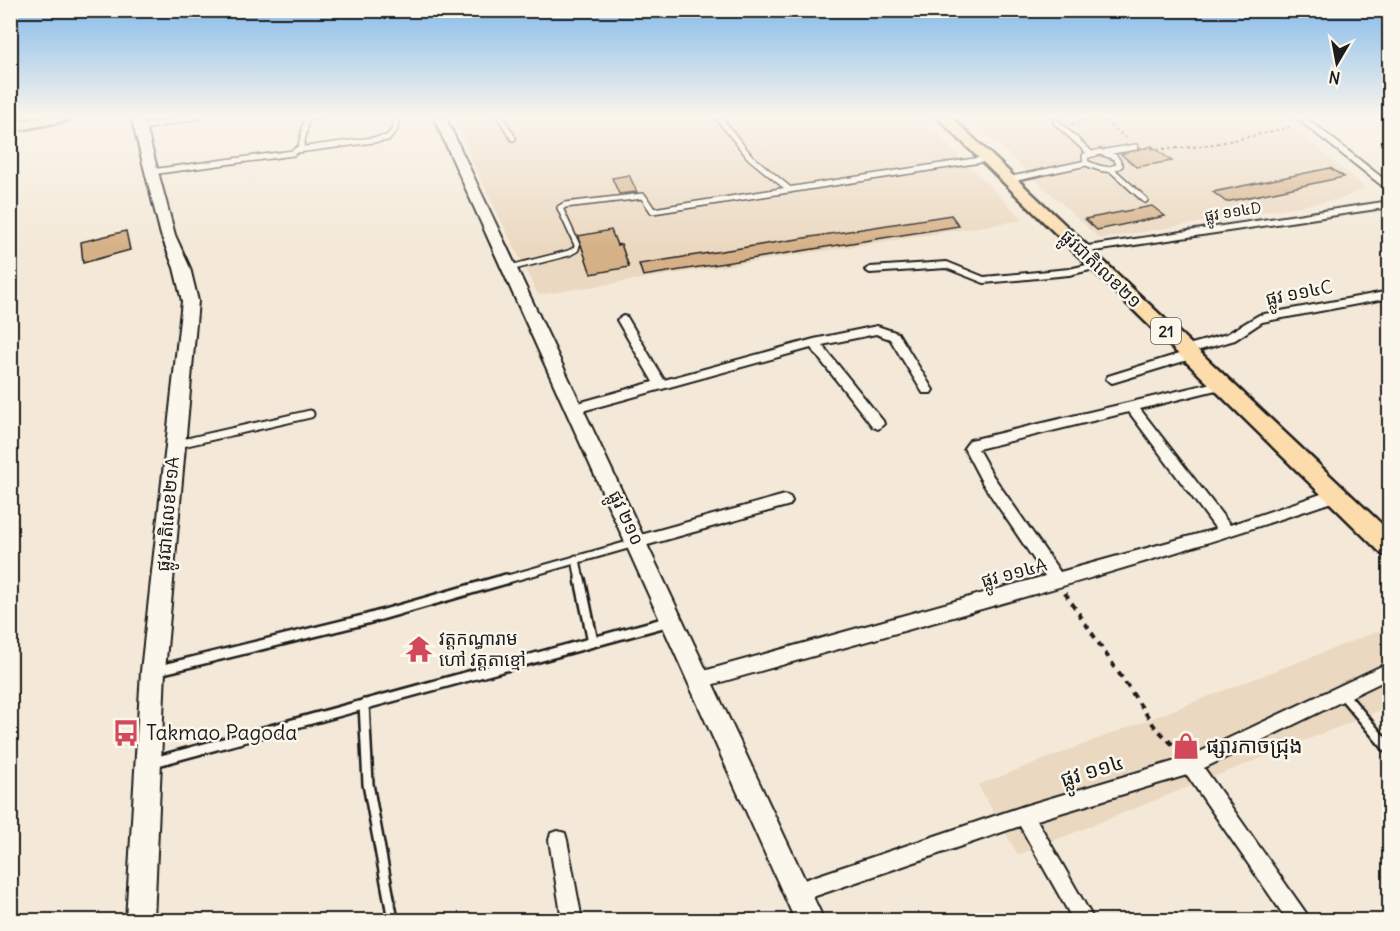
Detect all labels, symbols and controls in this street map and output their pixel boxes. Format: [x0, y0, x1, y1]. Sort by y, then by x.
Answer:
north arrow [1307, 33, 1367, 93]
text: N [1327, 67, 1342, 89]
street label: ផ្លូវ ១១៤D [1203, 198, 1263, 230]
street label: ផ្លូវជាតិលេខ២១ [1052, 224, 1147, 317]
street label: ផ្លូវ ១១៤C [1263, 275, 1336, 315]
road number: 21 [1151, 318, 1181, 344]
street label: ផ្លូវជាតិលេខ២១A [151, 456, 189, 573]
street label: ផ្លូវ ២១០ [599, 487, 649, 551]
street label: ផ្លូវ ១១៤A [978, 553, 1051, 597]
place label: វត្តកណ្ធារាម ហៅ វត្តតាខ្មៅ [439, 627, 526, 671]
temple icon: វត្តកណ្ធារាម ហៅ វត្តតាខ្មៅ [404, 634, 434, 664]
bus stop icon: Takmao Pagoda [111, 718, 141, 748]
place label: Takmao Pagoda [146, 719, 297, 746]
shop icon: ផ្សារកាចជ្រុង [1171, 731, 1201, 761]
place label: ផ្សារកាចជ្រុង [1206, 732, 1303, 760]
street label: ផ្លូវ ១១៤ [1057, 748, 1129, 799]

